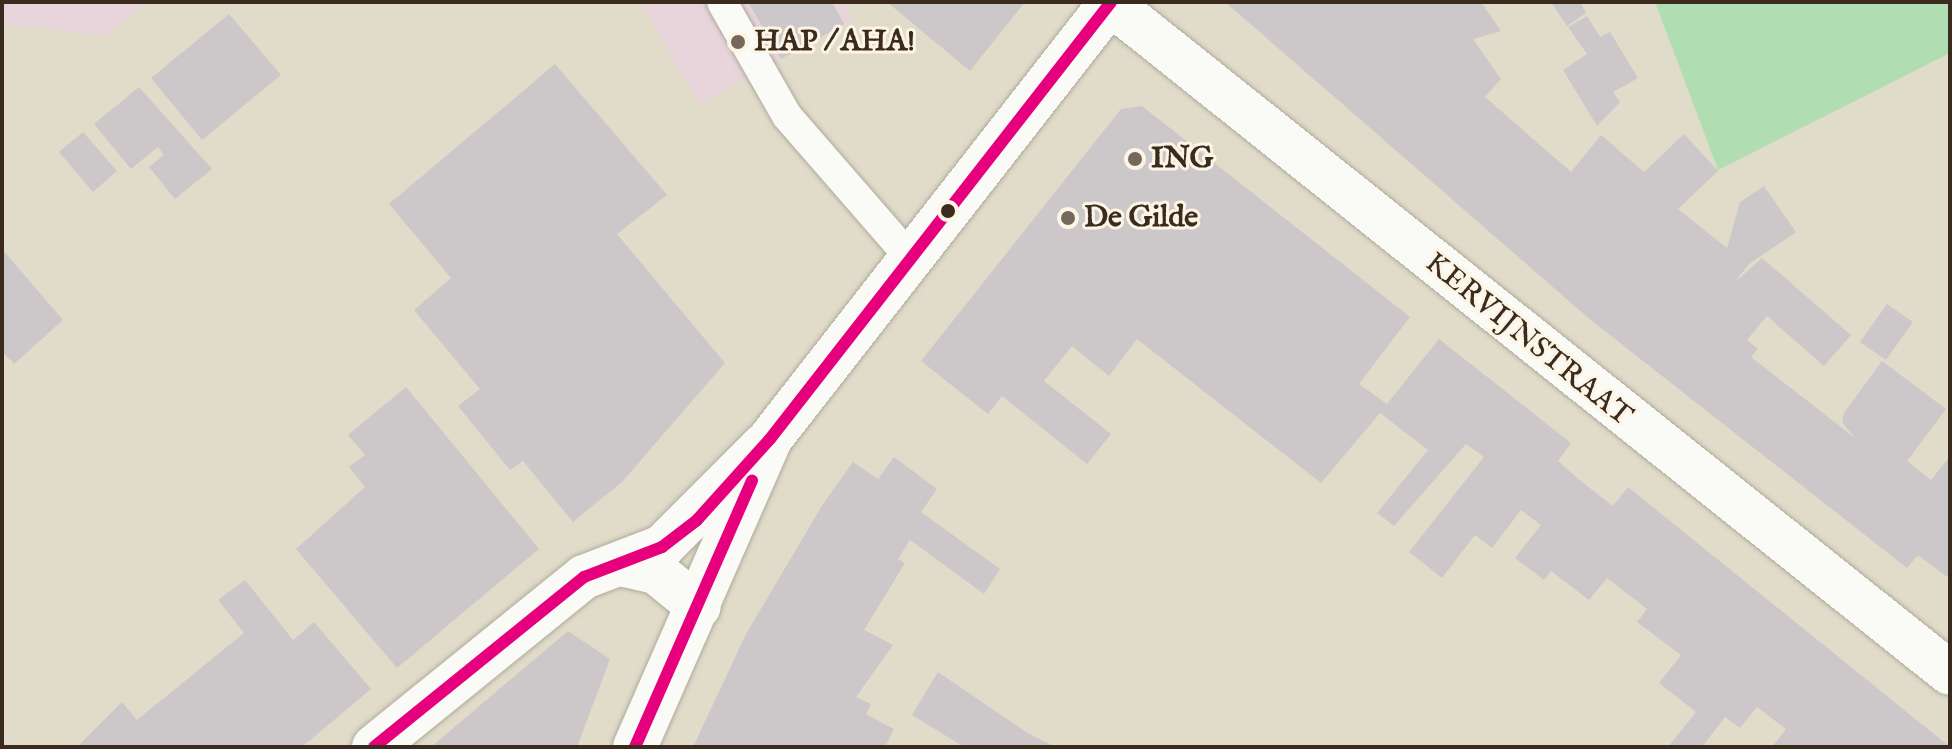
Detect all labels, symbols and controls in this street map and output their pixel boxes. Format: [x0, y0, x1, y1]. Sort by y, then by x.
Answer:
place label: HAP / AHA! [754, 24, 915, 60]
marker: HAP / AHA! [729, 33, 747, 51]
place label: ING [1151, 141, 1213, 177]
marker: ING [1126, 150, 1144, 168]
place label: De Gilde [1084, 200, 1198, 236]
unlabelled marker [940, 203, 956, 219]
marker: De Gilde [1059, 209, 1077, 227]
street label: KERVIJNSTRAAT [1417, 245, 1639, 435]

